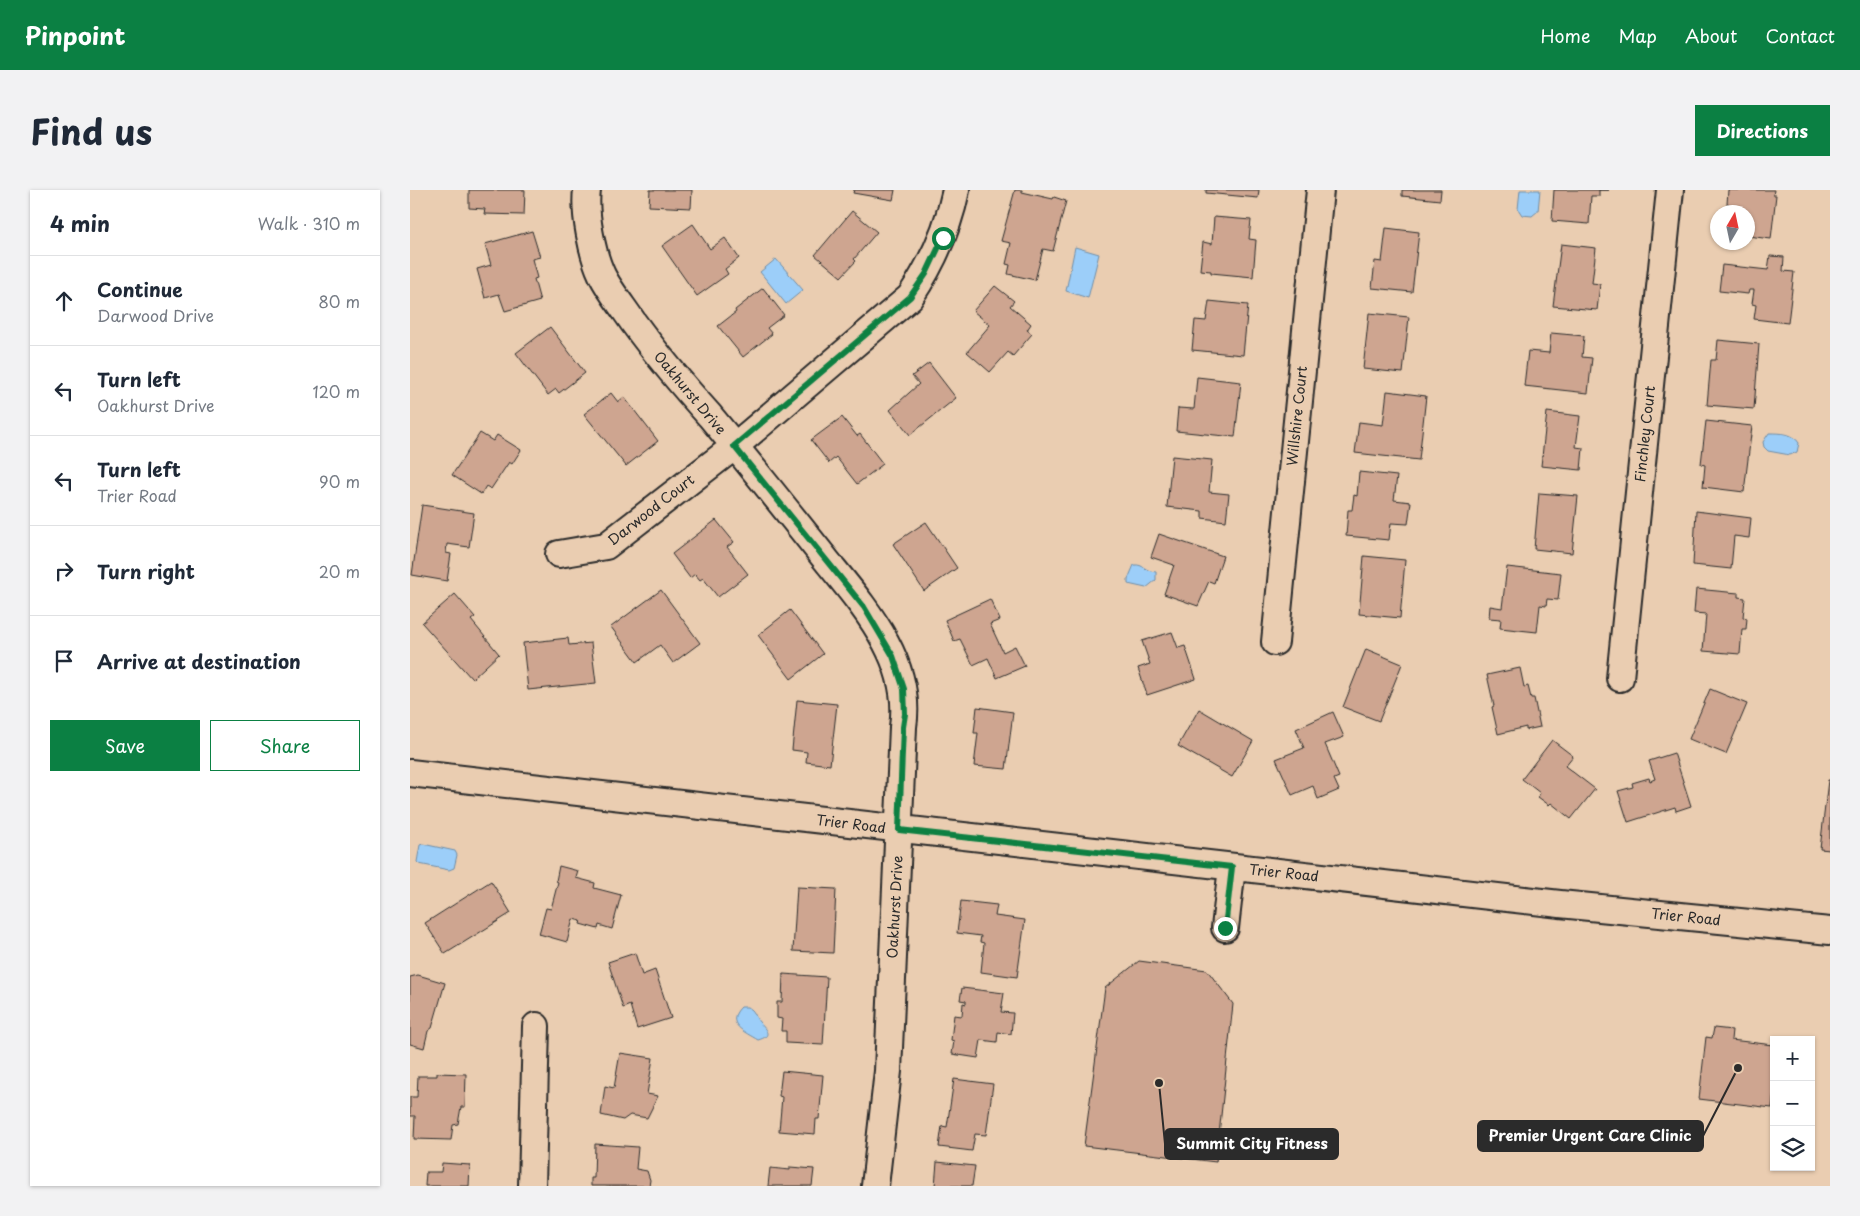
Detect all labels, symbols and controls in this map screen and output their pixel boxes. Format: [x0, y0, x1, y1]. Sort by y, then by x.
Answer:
text: Pinpoint [25, 17, 126, 53]
text: Home [1540, 22, 1590, 49]
text: Map [1618, 22, 1657, 49]
text: About [1685, 22, 1737, 49]
text: Contact [1765, 22, 1835, 49]
text: Find us [30, 104, 152, 157]
button: Directions [1695, 105, 1830, 156]
north arrow [1710, 205, 1755, 250]
text: 4 min [50, 207, 110, 239]
text: Walk · 310 m [258, 211, 360, 235]
route start [932, 227, 955, 250]
text: Continue [97, 275, 183, 303]
icon: ahead [50, 287, 78, 315]
text: 80 m [318, 289, 360, 313]
text: Darwood Drive [97, 303, 214, 327]
street label: Oakhurst Drive [649, 347, 731, 439]
text: Turn left [97, 365, 181, 393]
street label: Willshire Court [1281, 365, 1312, 467]
icon: left [50, 377, 78, 405]
text: 120 m [313, 379, 360, 403]
street label: Finchley Court [1629, 384, 1660, 483]
text: Oakhurst Drive [97, 393, 215, 417]
text: Turn left [97, 455, 181, 483]
icon: left [50, 467, 78, 495]
text: 90 m [319, 469, 360, 493]
street label: Darwood Court [603, 469, 699, 550]
text: Trier Road [97, 483, 177, 507]
icon: right [50, 557, 78, 585]
text: Turn right [97, 557, 195, 585]
text: 20 m [319, 559, 360, 583]
icon: arrive [50, 647, 78, 675]
text: Arrive at destination [97, 647, 301, 675]
button: Save [50, 720, 200, 771]
button: Share [210, 720, 360, 771]
street label: Trier Road [815, 809, 887, 838]
street label: Oakhurst Drive [881, 855, 908, 959]
street label: Trier Road [1248, 858, 1320, 887]
street label: Trier Road [1650, 902, 1722, 931]
route end [1214, 917, 1237, 940]
map controls [1770, 1036, 1815, 1171]
button: + [1770, 1036, 1815, 1081]
button: − [1770, 1081, 1815, 1126]
callout: Premier Urgent Care Clinic [1478, 1121, 1703, 1151]
text: Premier Urgent Care Clinic [1488, 1123, 1692, 1146]
button: layers [1770, 1126, 1815, 1171]
callout: Summit City Fitness [1165, 1129, 1338, 1159]
text: Summit City Fitness [1176, 1131, 1328, 1154]

